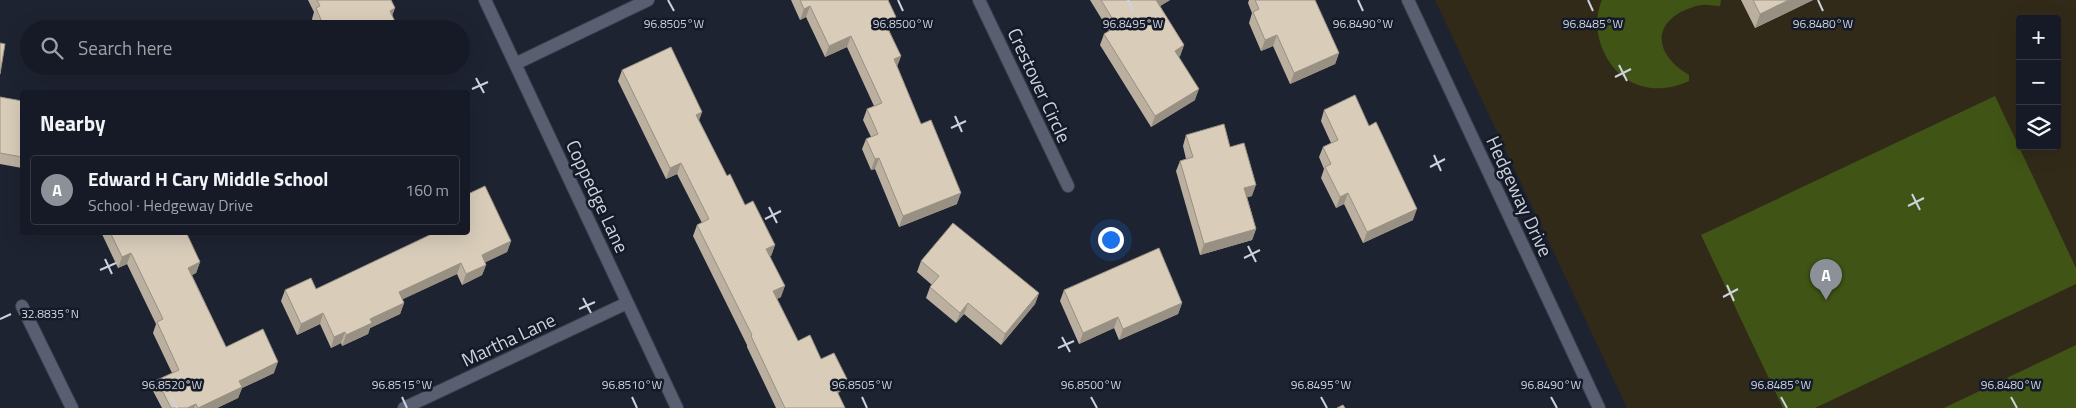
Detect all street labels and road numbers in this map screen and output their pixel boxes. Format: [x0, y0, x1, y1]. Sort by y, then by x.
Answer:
street label: Crestover Circle [1001, 23, 1079, 147]
street label: Hedgeway Drive [1479, 131, 1561, 261]
street label: Coppedge Lane [559, 135, 637, 257]
street label: Martha Lane [456, 305, 560, 373]

